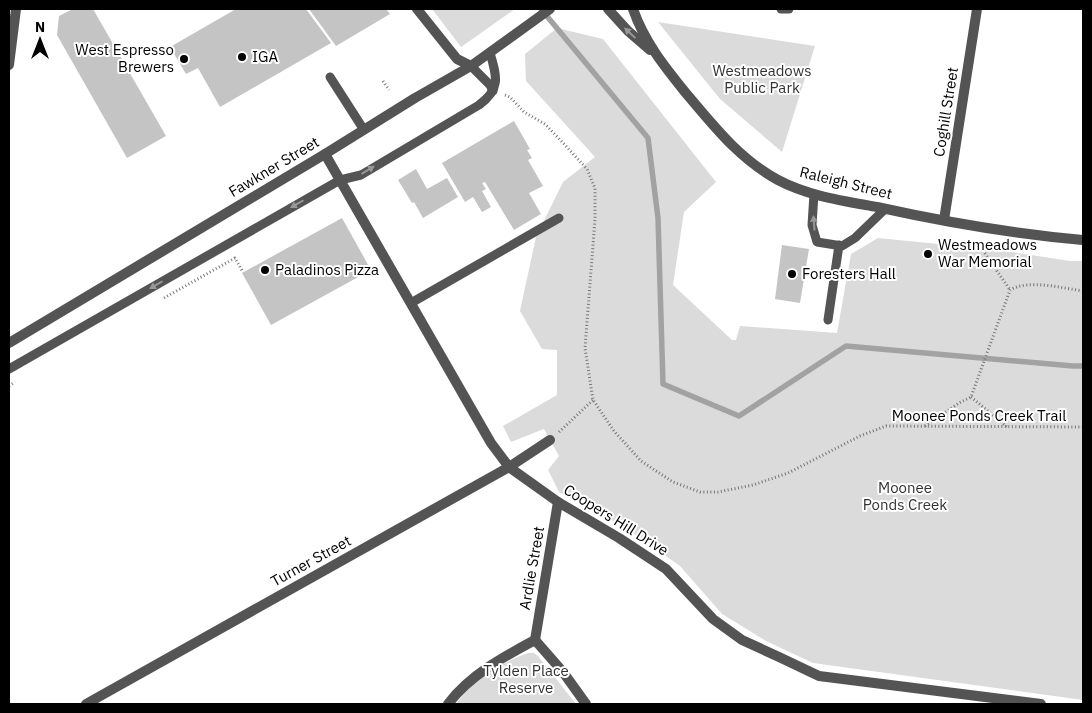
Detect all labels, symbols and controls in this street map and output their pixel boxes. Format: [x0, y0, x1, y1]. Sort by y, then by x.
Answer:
north arrow [15, 15, 65, 65]
text: N [35, 18, 45, 36]
one-way arrow [623, 27, 636, 38]
place label: West Espresso Brewers [75, 40, 174, 76]
place label: IGA [252, 47, 278, 66]
marker: IGA [236, 51, 248, 63]
marker: West Espresso Brewers [178, 53, 190, 65]
park label: Westmeadows Public Park [712, 61, 812, 97]
street label: Coghill Street [929, 66, 962, 158]
street label: Fawkner Street [225, 132, 322, 201]
street label: Raleigh Street [798, 162, 894, 203]
one-way arrow [362, 165, 375, 175]
one-way arrow [290, 200, 305, 208]
one-way arrow [809, 215, 817, 231]
place label: Westmeadows War Memorial [938, 235, 1037, 271]
marker: Westmeadows War Memorial [922, 248, 934, 260]
place label: Paladinos Pizza [275, 260, 379, 279]
marker: Paladinos Pizza [259, 264, 271, 276]
place label: Foresters Hall [802, 264, 896, 283]
marker: Foresters Hall [786, 268, 798, 280]
one-way arrow [150, 280, 163, 289]
street label: Moonee Ponds Creek Trail [892, 406, 1066, 425]
park label: Moonee Ponds Creek [863, 478, 947, 514]
street label: Coopers Hill Drive [560, 480, 672, 559]
street label: Ardlie Street [515, 525, 548, 611]
street label: Turner Street [267, 531, 354, 590]
park label: Tylden Place Reserve [483, 661, 569, 697]

